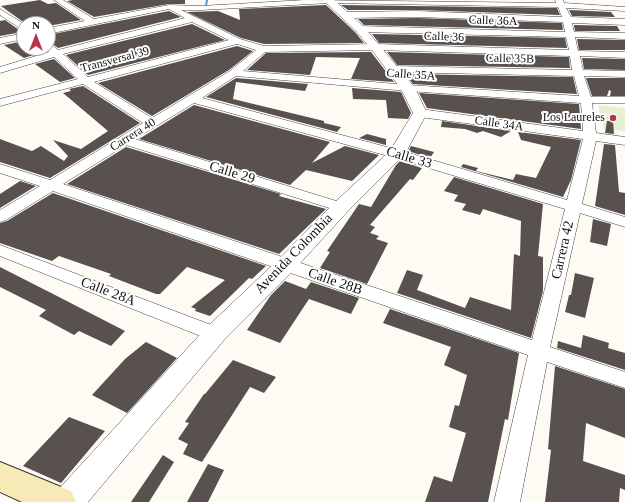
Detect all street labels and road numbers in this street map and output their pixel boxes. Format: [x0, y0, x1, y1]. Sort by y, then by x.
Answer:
street label: Calle 36A [468, 13, 518, 29]
street label: Calle 36 [424, 29, 464, 45]
street label: Transversal 39 [79, 44, 151, 76]
street label: Calle 35B [486, 51, 534, 67]
street label: Calle 35A [386, 66, 436, 84]
street label: Calle 34A [474, 113, 524, 135]
street label: Carrera 40 [108, 115, 158, 155]
street label: Calle 33 [384, 143, 434, 173]
street label: Calle 29 [207, 158, 257, 188]
street label: Avenida Colombia [251, 210, 337, 298]
street label: Carrera 42 [548, 219, 578, 281]
street label: Calle 28B [306, 265, 364, 299]
street label: Calle 28A [78, 274, 138, 310]

